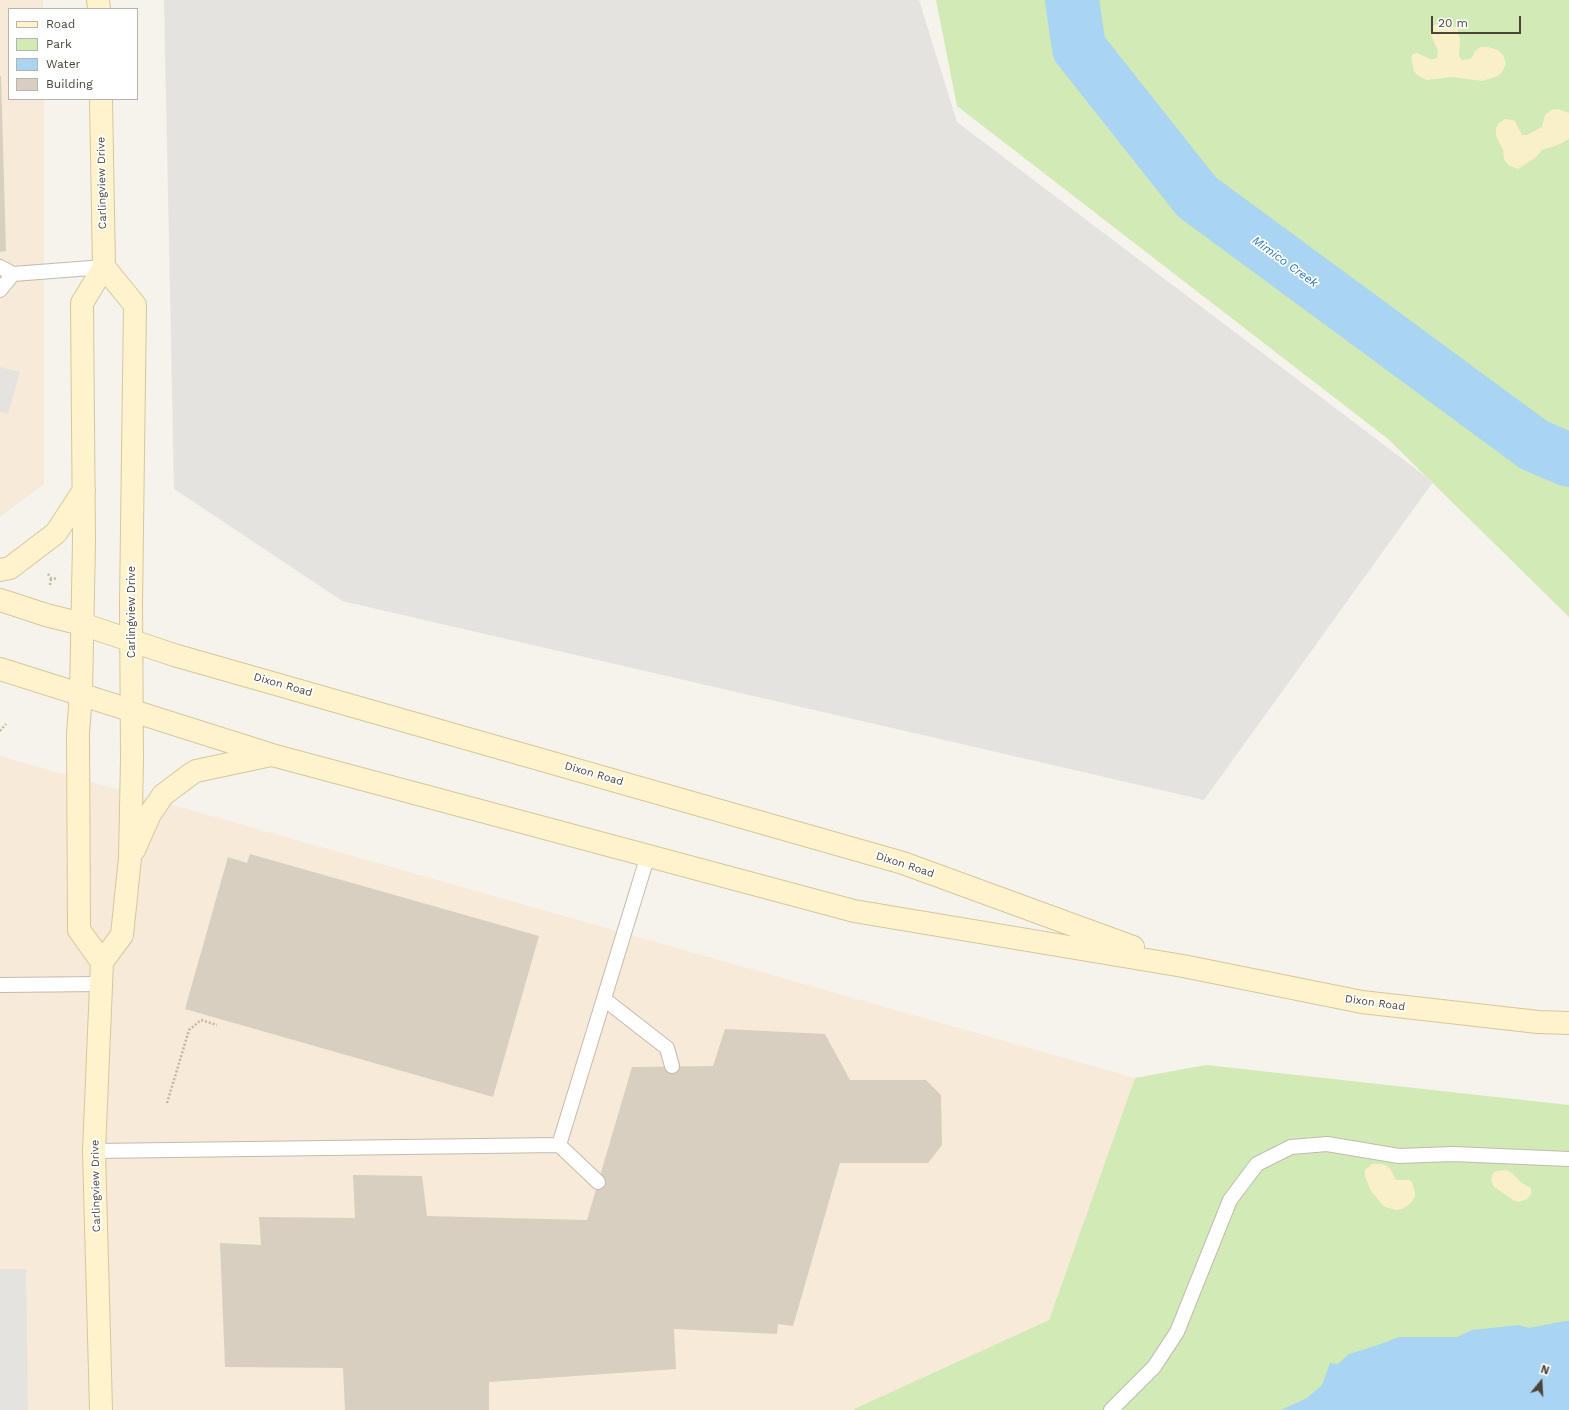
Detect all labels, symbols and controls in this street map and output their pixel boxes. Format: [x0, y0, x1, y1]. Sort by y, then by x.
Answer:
legend [8, 8, 138, 100]
scale bar [1433, 8, 1523, 34]
text: 20 m [1438, 16, 1468, 30]
text: Road [46, 17, 75, 31]
text: Park [46, 37, 72, 51]
text: Water [46, 57, 80, 71]
text: Building [46, 77, 93, 91]
street label: Carlingview Drive [95, 137, 109, 229]
water label: Mimico Creek [1249, 233, 1321, 291]
street label: Carlingview Drive [125, 566, 139, 658]
street label: Dixon Road [252, 670, 314, 700]
street label: Dixon Road [563, 759, 625, 789]
street label: Dixon Road [874, 849, 936, 881]
street label: Dixon Road [1344, 992, 1406, 1014]
street label: Carlingview Drive [89, 1140, 103, 1232]
north arrow [1521, 1362, 1561, 1402]
text: N [1539, 1363, 1551, 1378]

